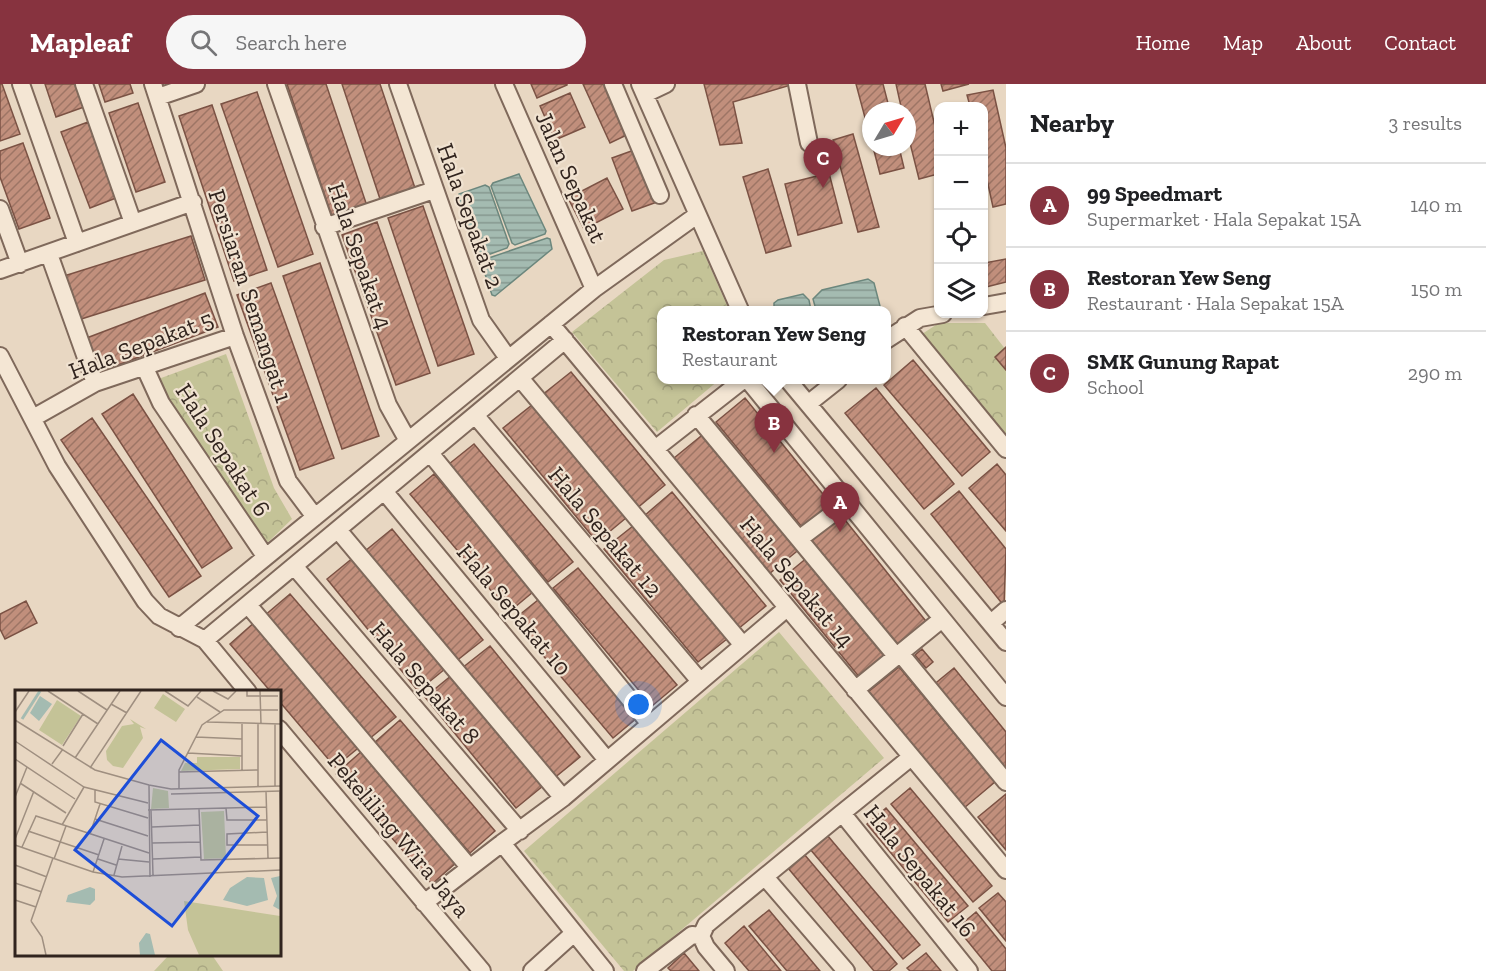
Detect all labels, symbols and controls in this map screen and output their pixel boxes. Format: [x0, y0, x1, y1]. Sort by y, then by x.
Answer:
search box [166, 15, 586, 69]
text: Mapleaf [30, 26, 130, 59]
icon: search [187, 26, 220, 59]
text: Search here [235, 29, 347, 56]
text: Home [1136, 30, 1190, 55]
text: Map [1223, 30, 1263, 55]
text: About [1296, 30, 1351, 55]
text: Contact [1384, 30, 1456, 55]
north arrow [862, 102, 916, 156]
map controls [934, 102, 988, 318]
button: + [934, 102, 988, 156]
street label: Jalan Sepakat [530, 107, 613, 247]
text: Nearby [1030, 107, 1114, 139]
text: 3 results [1388, 111, 1462, 135]
pin: C [804, 138, 842, 188]
street label: Hala Sepakat 2 [431, 139, 510, 292]
button: − [934, 156, 988, 210]
street label: Hala Sepakat 4 [322, 179, 399, 333]
text: 99 Speedmart [1087, 180, 1222, 207]
street label: Persiaran Semangat 1 [202, 185, 299, 406]
text: A [1043, 193, 1056, 217]
text: 140 m [1410, 193, 1462, 217]
text: Supermarket · Hala Sepakat 15A [1087, 207, 1361, 231]
button: locate [934, 210, 988, 264]
button: layers [934, 264, 988, 318]
text: Restoran Yew Seng [1087, 264, 1271, 291]
text: B [1043, 277, 1056, 301]
text: 150 m [1411, 277, 1462, 301]
text: Restaurant · Hala Sepakat 15A [1087, 291, 1344, 315]
street label: Hala Sepakat 5 [64, 304, 217, 385]
popup [657, 306, 891, 384]
text: Restoran Yew Seng [682, 320, 866, 347]
text: Restaurant [682, 347, 778, 371]
text: SMK Gunung Rapat [1087, 348, 1279, 375]
text: C [1043, 361, 1056, 385]
text: 290 m [1408, 361, 1462, 385]
text: School [1087, 375, 1144, 399]
street label: Hala Sepakat 6 [170, 378, 277, 522]
pin: B [754, 404, 794, 453]
street label: Hala Sepakat 12 [542, 460, 668, 603]
pin: A [820, 482, 860, 532]
street label: Hala Sepakat 14 [734, 510, 861, 653]
street label: Hala Sepakat 10 [451, 538, 578, 682]
street label: Hala Sepakat 8 [364, 615, 487, 750]
inset map [15, 690, 280, 956]
your location [624, 690, 653, 719]
street label: Pekeliling Wira Jaya [322, 746, 477, 923]
street label: Hala Sepakat 16 [858, 799, 983, 943]

